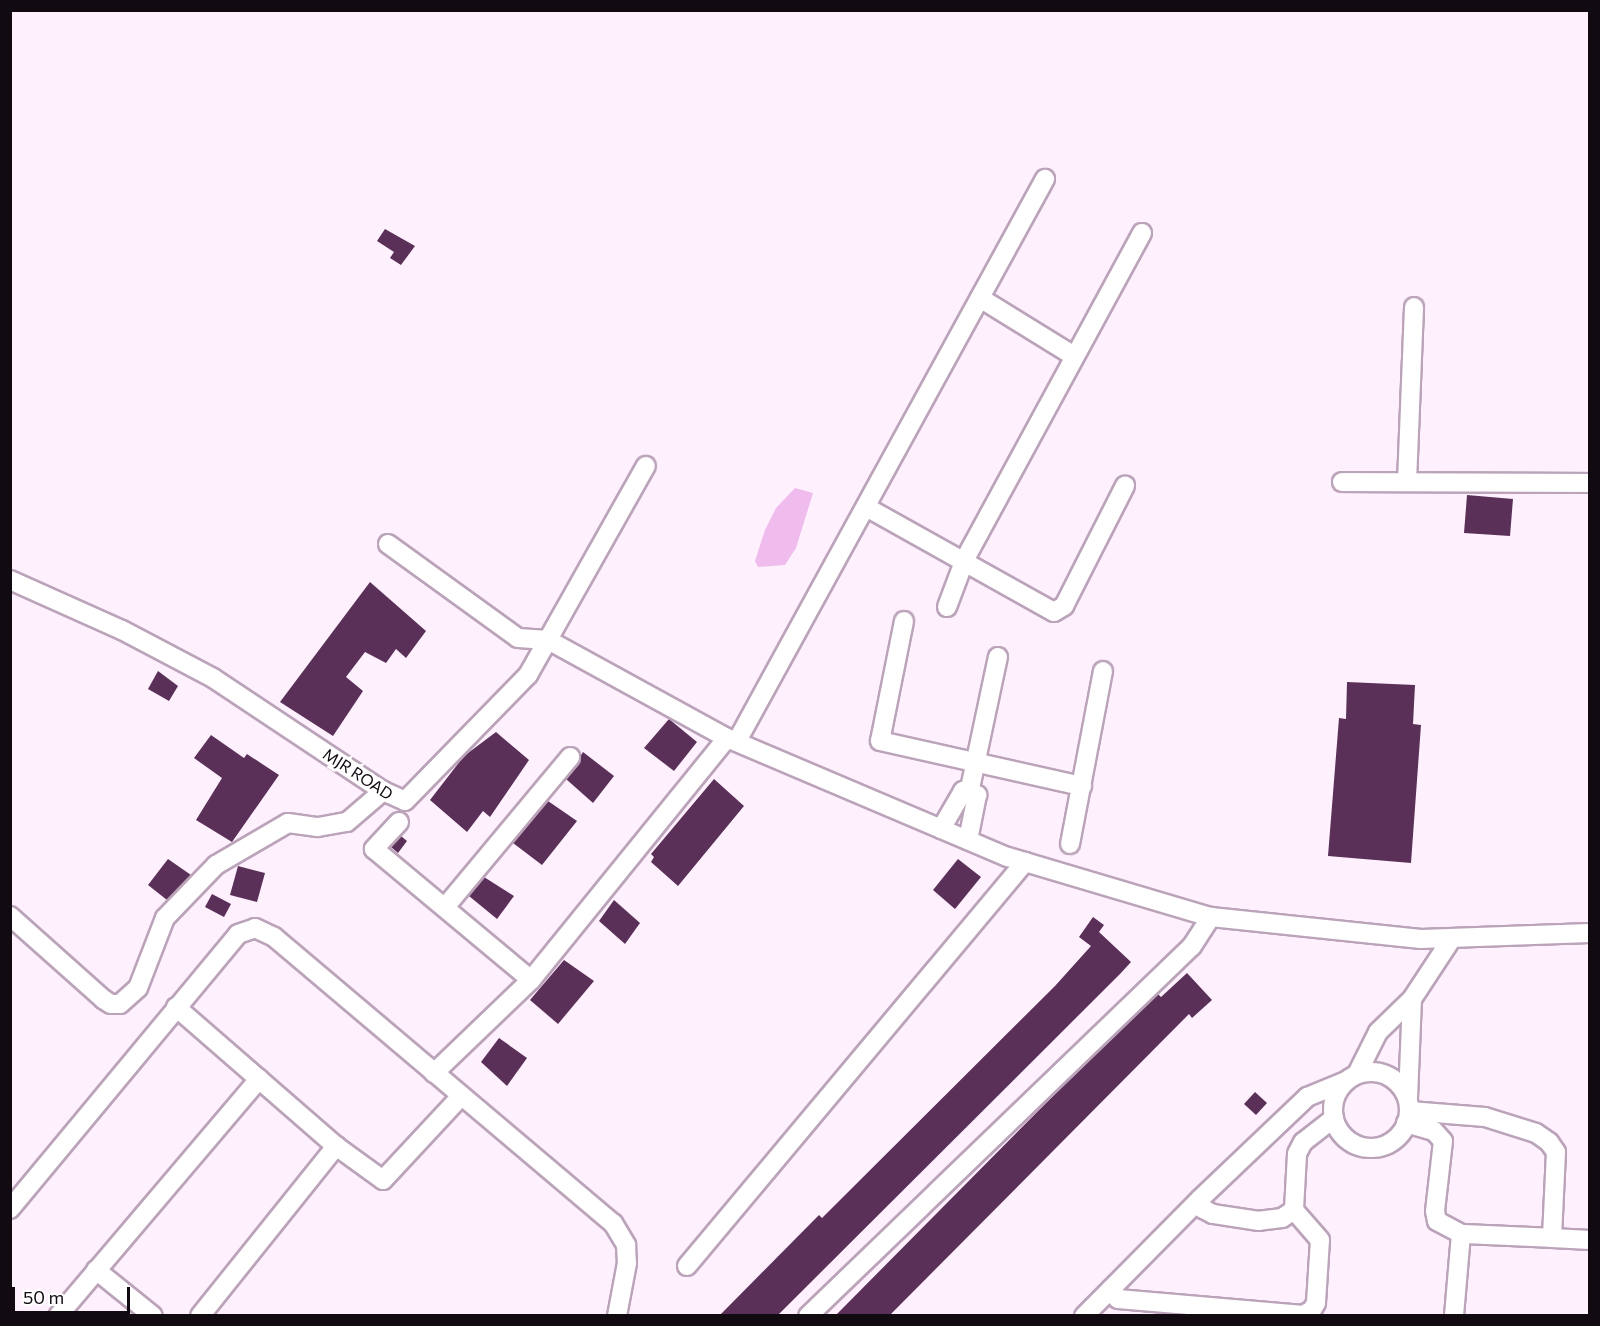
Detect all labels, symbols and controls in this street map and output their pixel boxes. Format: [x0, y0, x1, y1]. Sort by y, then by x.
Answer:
street label: MJR ROAD [319, 744, 397, 804]
scale bar [15, 1275, 134, 1313]
text: 50 m [23, 1286, 64, 1308]

